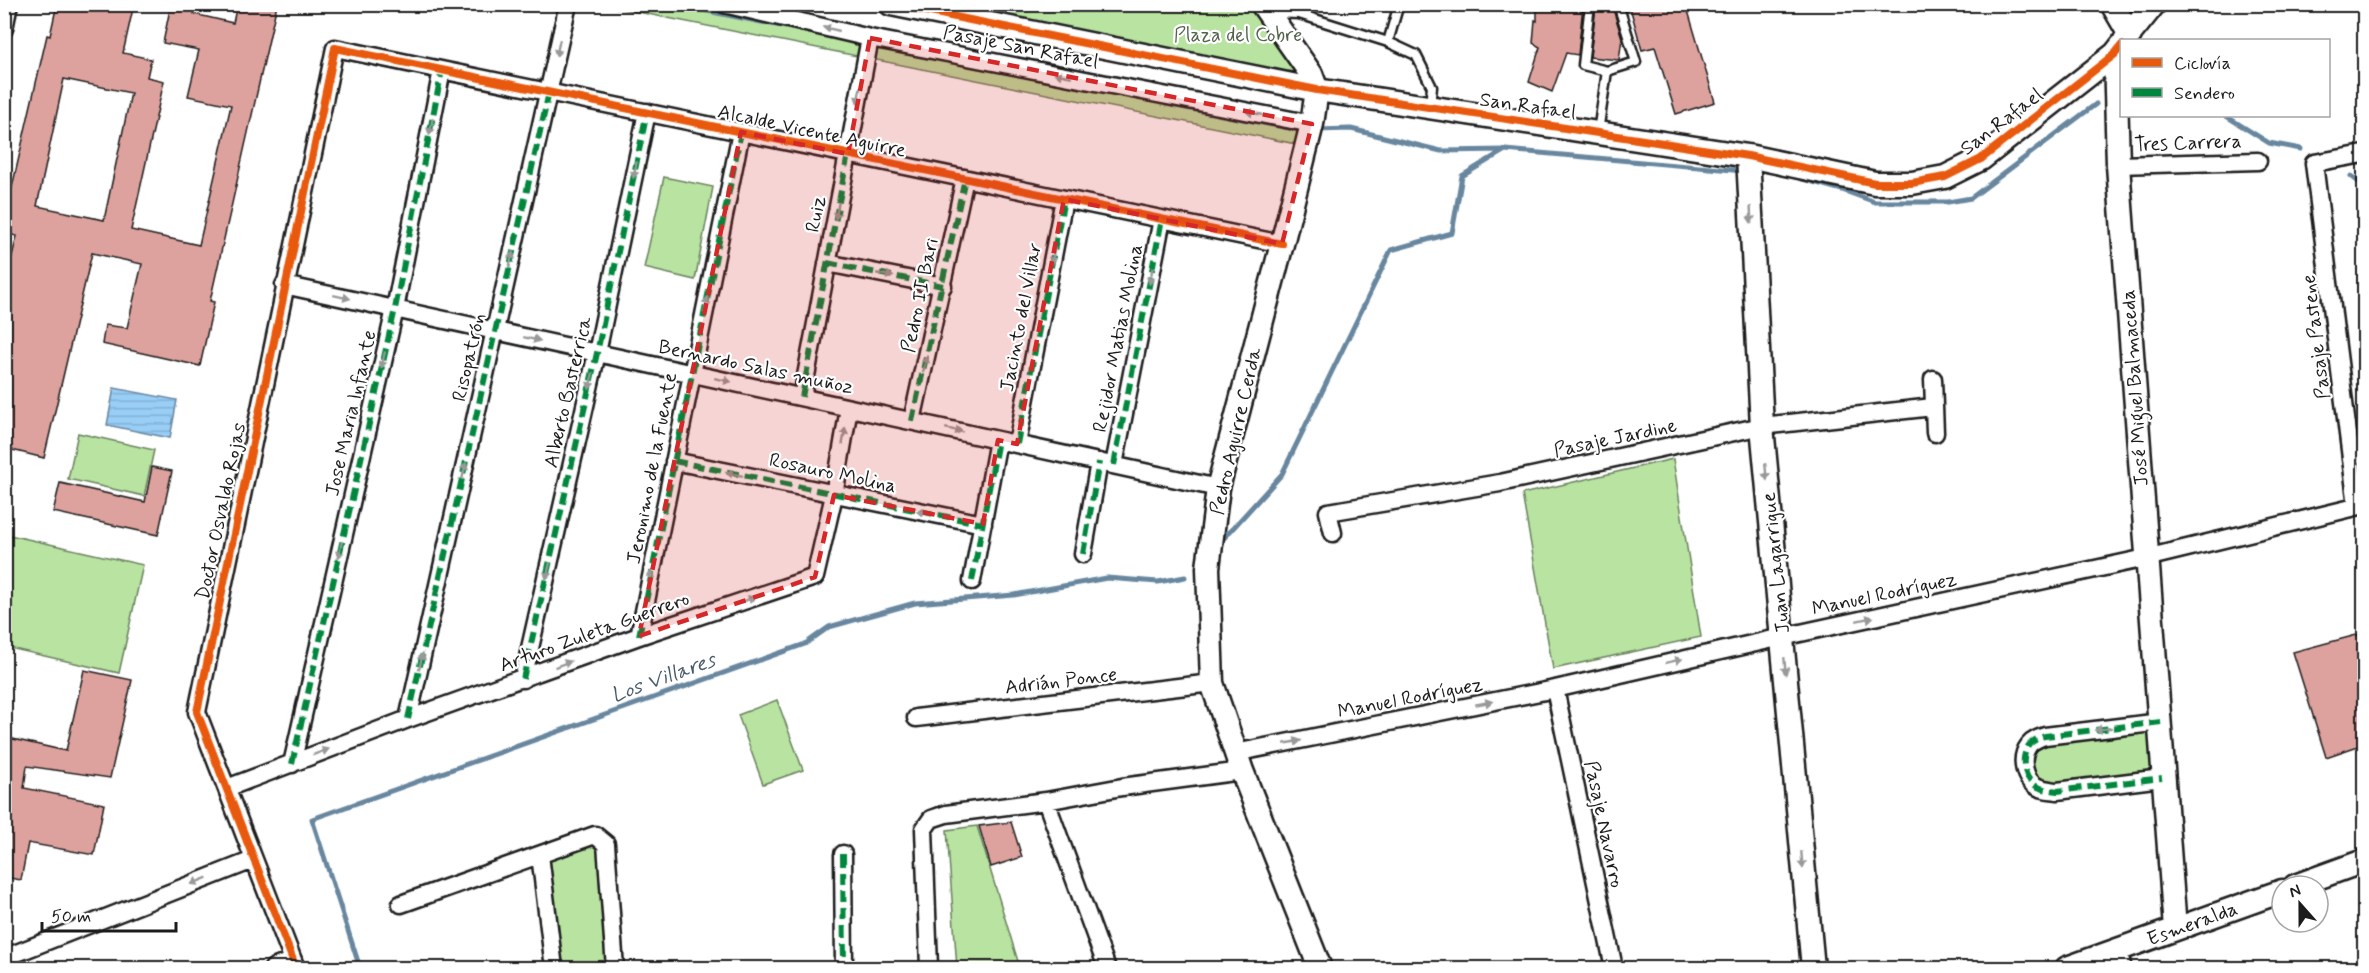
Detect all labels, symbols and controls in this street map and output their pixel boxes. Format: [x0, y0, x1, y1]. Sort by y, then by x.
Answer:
street label: Pasaje San Rafael [941, 19, 1101, 76]
park label: Plaza del Cobre [1174, 22, 1302, 49]
one-way arrow [821, 23, 840, 33]
one-way arrow [553, 39, 562, 58]
legend [2120, 39, 2330, 117]
text: Ciclovía [2174, 52, 2231, 76]
one-way arrow [1053, 70, 1072, 79]
street label: San Rafael [1955, 82, 2049, 162]
text: Sendero [2174, 82, 2235, 106]
one-way arrow [854, 86, 863, 105]
street label: San Rafael [1478, 86, 1578, 127]
street label: Alcalde Vicente Aguirre [715, 98, 908, 165]
one-way arrow [1245, 108, 1264, 117]
one-way arrow [426, 118, 435, 137]
street label: Tres Carrera [2134, 128, 2242, 159]
one-way arrow [630, 160, 640, 179]
street label: Ruiz [800, 193, 833, 235]
one-way arrow [832, 202, 841, 221]
one-way arrow [1746, 205, 1756, 224]
street label: Pedro II Bari [895, 236, 946, 355]
street label: Jacinto del Villar [994, 241, 1049, 394]
street label: Rejidor Matias Molina [1087, 242, 1150, 435]
one-way arrow [1048, 247, 1057, 266]
one-way arrow [506, 251, 516, 270]
one-way arrow [1146, 267, 1155, 286]
one-way arrow [876, 271, 895, 280]
street label: Pasaje Pastene [2295, 273, 2338, 401]
street label: José Miguel Balmaceda [2115, 289, 2158, 487]
one-way arrow [332, 293, 351, 302]
one-way arrow [702, 295, 711, 314]
street label: Risopatrón [446, 310, 493, 404]
street label: Alberto Basterrica [538, 313, 599, 471]
street label: Jose Maria Infante [319, 328, 384, 499]
one-way arrow [523, 334, 541, 344]
street label: Bernardo Salas muñoz [656, 334, 856, 401]
street label: Pedro Aguirre Cerda [1204, 344, 1269, 518]
one-way arrow [378, 350, 388, 369]
one-way arrow [921, 355, 931, 373]
street label: Jeronimo de la Fuente [621, 370, 684, 566]
one-way arrow [586, 372, 595, 391]
one-way arrow [713, 376, 732, 385]
street label: Pasaje Jardine [1551, 412, 1679, 465]
street label: Doctor Osvaldo Rojas [189, 420, 253, 602]
one-way arrow [840, 426, 849, 445]
one-way arrow [945, 426, 964, 436]
street label: Rosauro Molina [767, 447, 899, 500]
one-way arrow [459, 462, 469, 480]
one-way arrow [1761, 463, 1771, 482]
one-way arrow [725, 468, 744, 478]
street label: Juan Lagarrigue [1756, 491, 1797, 635]
one-way arrow [916, 508, 935, 517]
one-way arrow [335, 541, 344, 560]
one-way arrow [542, 562, 552, 580]
street label: Manuel Rodríguez [1809, 566, 1959, 623]
one-way arrow [646, 569, 655, 588]
street label: Arturo Zuleta Guerrero [496, 585, 693, 679]
one-way arrow [738, 594, 756, 604]
one-way arrow [1855, 614, 1874, 623]
water label: Los Villares [607, 646, 721, 710]
one-way arrow [417, 652, 426, 671]
one-way arrow [1665, 656, 1684, 666]
one-way arrow [1780, 657, 1790, 676]
one-way arrow [554, 659, 572, 668]
street label: Adrián Ponce [1004, 661, 1119, 702]
street label: Manuel Rodríguez [1335, 671, 1485, 726]
one-way arrow [1475, 698, 1494, 707]
one-way arrow [2094, 724, 2113, 733]
one-way arrow [1283, 737, 1302, 746]
one-way arrow [312, 747, 330, 757]
street label: Pasaje Navarro [1577, 758, 1630, 890]
one-way arrow [1797, 851, 1807, 870]
north arrow [2270, 874, 2330, 934]
one-way arrow [190, 877, 208, 886]
text: N [2286, 880, 2304, 903]
scale bar [42, 895, 176, 933]
street label: Esmeralda [2143, 896, 2242, 953]
text: 50 m [51, 905, 91, 929]

